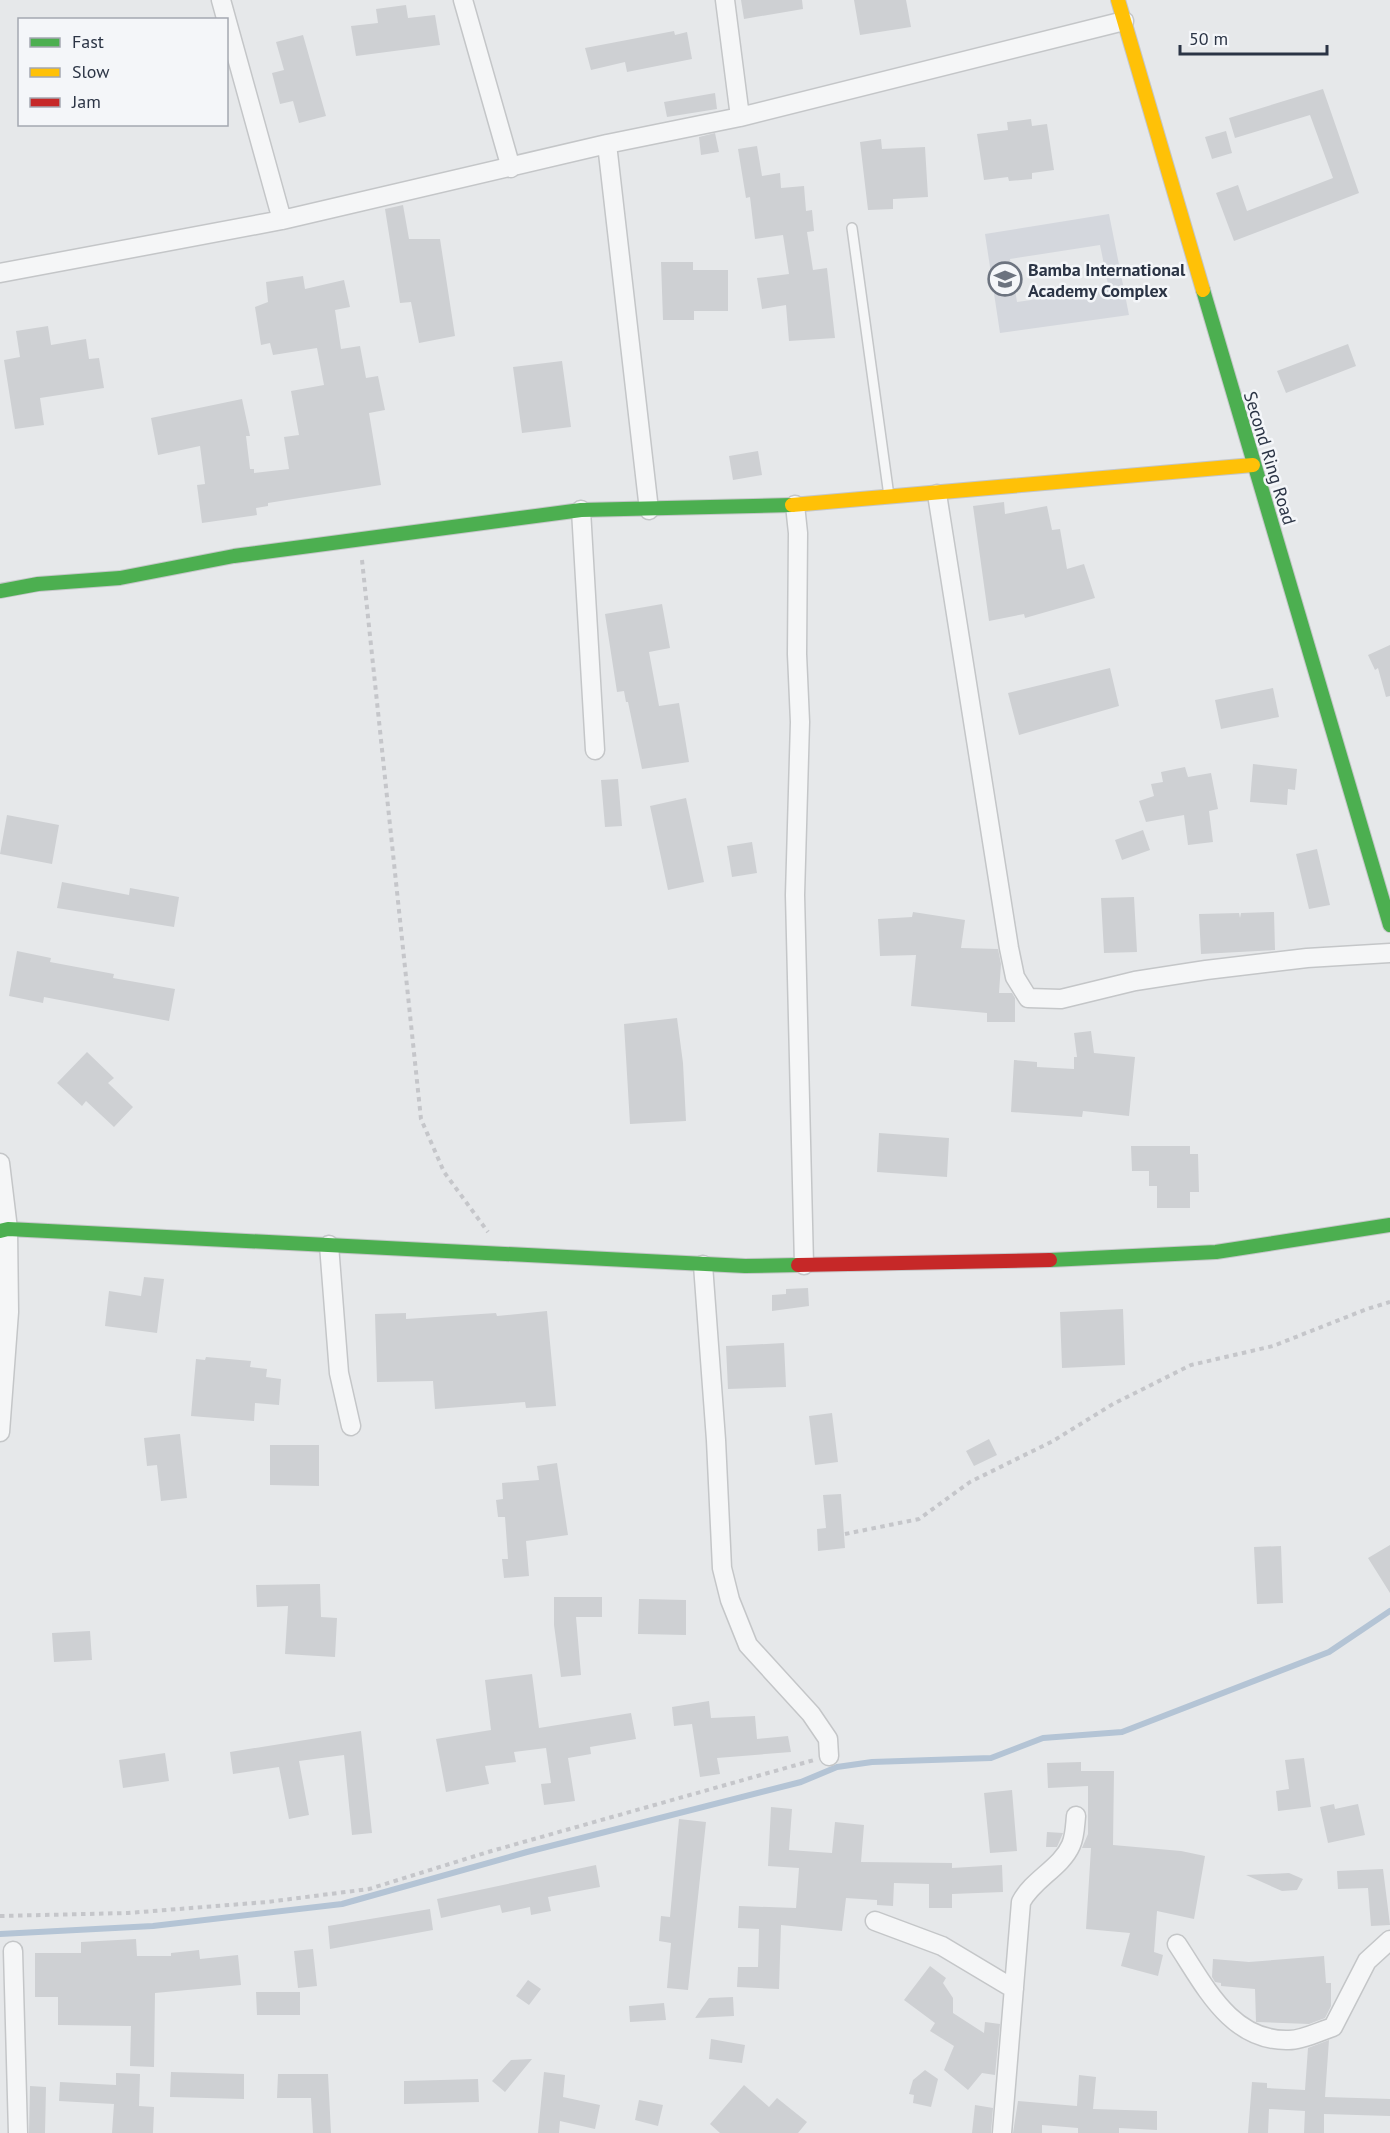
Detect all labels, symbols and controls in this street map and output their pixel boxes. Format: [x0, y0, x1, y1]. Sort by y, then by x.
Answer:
legend [18, 18, 228, 126]
scale bar [1180, 18, 1327, 56]
text: 50 m [1189, 27, 1228, 50]
text: Fast [72, 30, 104, 53]
text: Slow [72, 60, 110, 83]
text: Jam [71, 90, 101, 113]
place label: Bamba International Academy Complex [1028, 258, 1186, 302]
school or university icon: Bamba International Academy Complex [987, 261, 1023, 297]
street label: Second Ring Road [1239, 389, 1301, 527]

